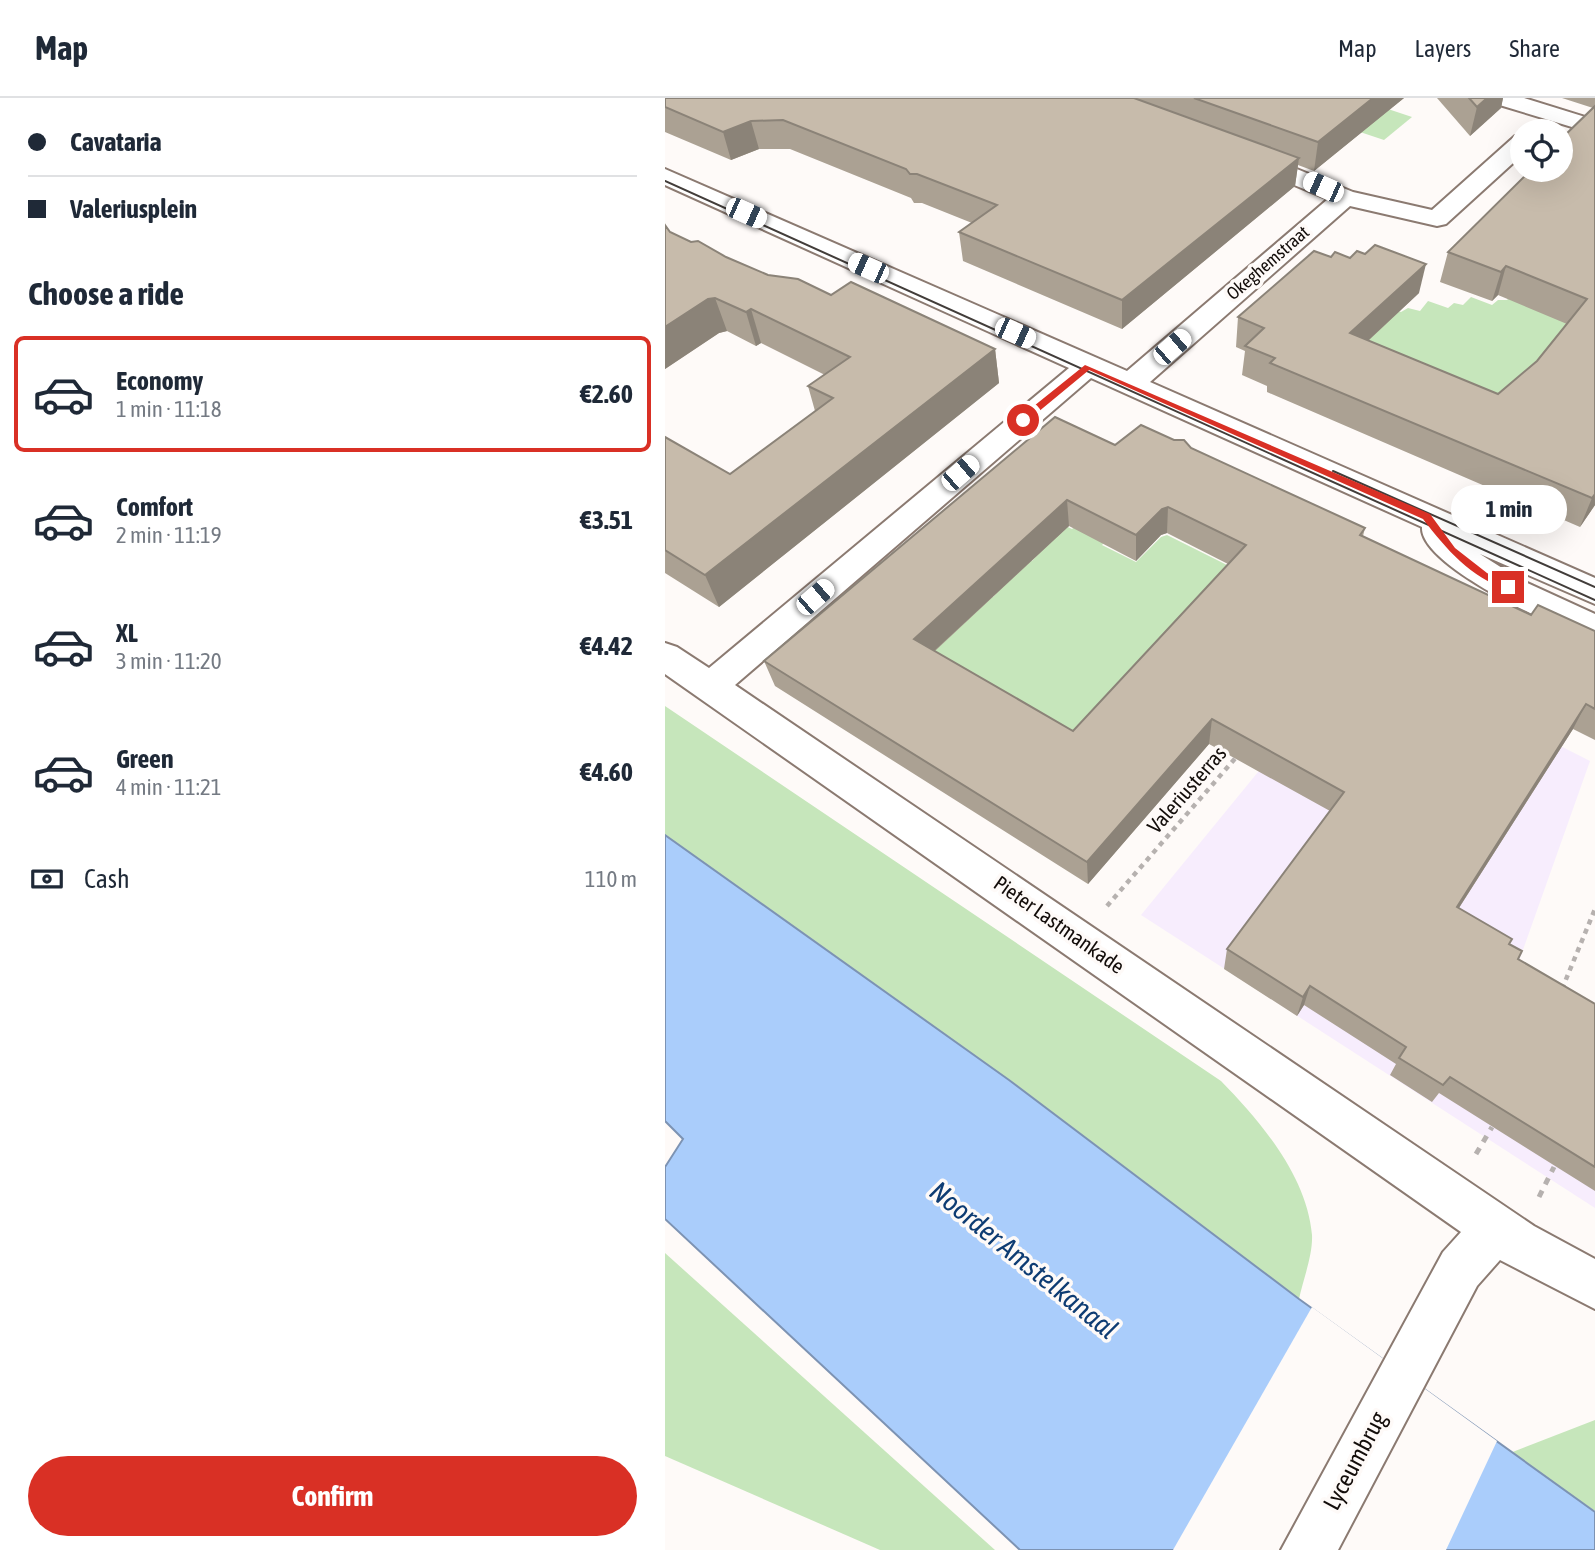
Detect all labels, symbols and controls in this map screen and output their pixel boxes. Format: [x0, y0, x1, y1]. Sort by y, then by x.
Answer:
text: Map [35, 29, 88, 67]
text: Map [1338, 35, 1377, 62]
text: Layers [1415, 35, 1471, 62]
text: Share [1509, 35, 1560, 62]
map controls [1510, 119, 1573, 182]
button: locate [1510, 119, 1573, 182]
text: Cavataria [70, 127, 162, 157]
car [1300, 169, 1347, 205]
text: Valeriusplein [70, 194, 197, 224]
car [723, 195, 770, 231]
street label: Okeghemstraat [1222, 221, 1313, 304]
car [845, 250, 892, 286]
text: Choose a ride [28, 275, 184, 312]
car [992, 315, 1039, 351]
car [1150, 325, 1195, 369]
icon: car [32, 363, 95, 426]
text: Economy [116, 366, 203, 396]
text: €2.60 [580, 379, 633, 409]
text: 1 min · 11:18 [116, 396, 222, 422]
route start [1007, 404, 1039, 436]
car [938, 451, 983, 495]
callout: 1 min [1450, 486, 1566, 534]
icon: car [32, 489, 95, 552]
text: Comfort [116, 492, 193, 522]
text: 1 min [1486, 496, 1532, 522]
text: €3.51 [580, 505, 633, 535]
text: 2 min · 11:19 [116, 522, 222, 548]
route end [1492, 571, 1524, 603]
car [793, 575, 838, 619]
icon: car [32, 615, 95, 678]
text: XL [116, 618, 138, 648]
text: €4.42 [580, 631, 633, 661]
text: 3 min · 11:20 [116, 648, 222, 674]
icon: car [32, 741, 95, 804]
street label: Valeriusterras [1142, 741, 1231, 838]
text: Green [116, 744, 174, 774]
text: €4.60 [580, 757, 633, 787]
text: 4 min · 11:21 [116, 774, 222, 800]
icon: cash [28, 860, 66, 898]
text: Cash [84, 864, 130, 894]
text: 110 m [585, 866, 637, 892]
street label: Pieter Lastmankade [990, 870, 1129, 978]
water label: Noorder Amstelkanaal [924, 1175, 1124, 1345]
street label: Lyceumbrug [1317, 1406, 1392, 1514]
button: Confirm [28, 1456, 637, 1536]

